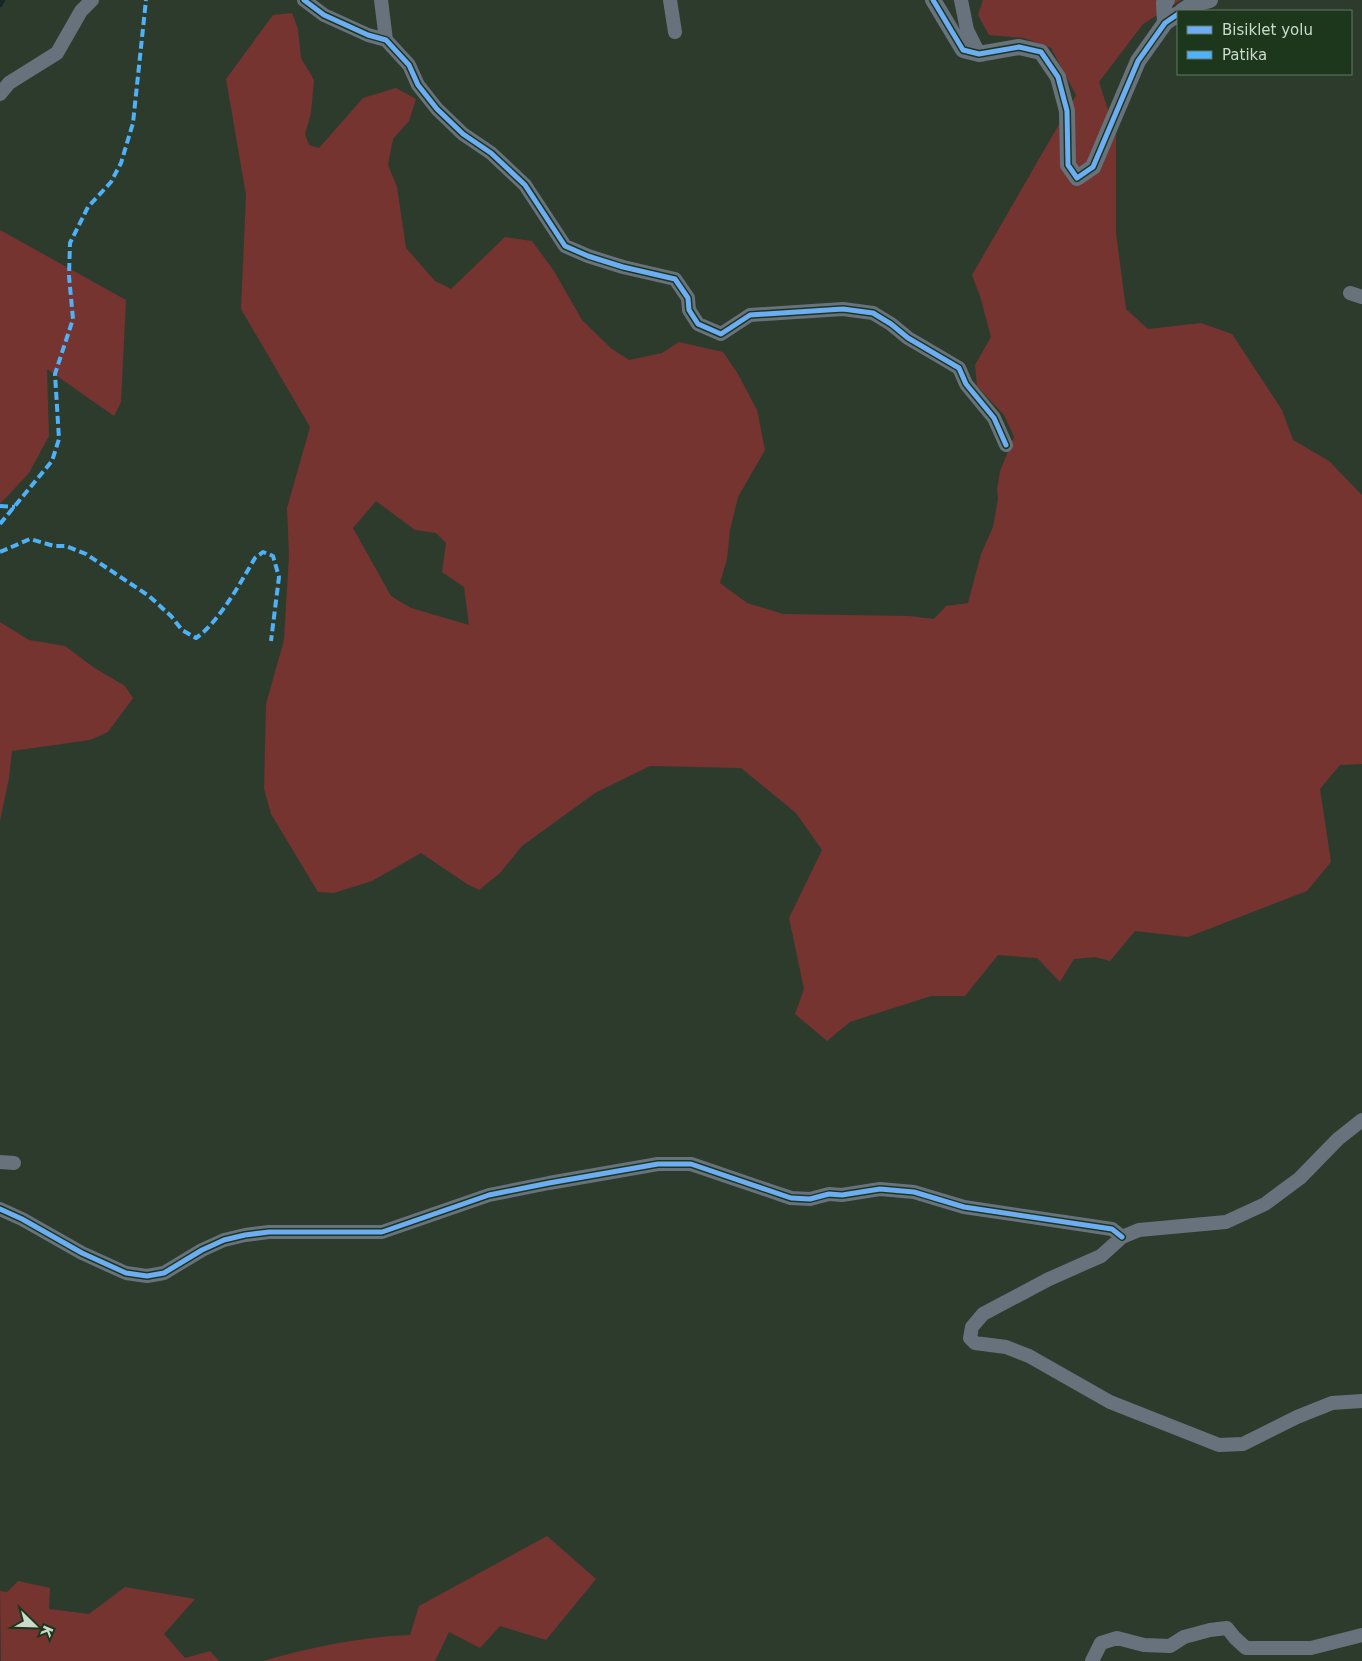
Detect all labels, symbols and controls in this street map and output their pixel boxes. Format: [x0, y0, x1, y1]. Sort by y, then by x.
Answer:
legend [1177, 10, 1352, 75]
text: Bisiklet yolu [1222, 21, 1313, 39]
text: Patika [1222, 46, 1267, 64]
north arrow [10, 1601, 60, 1651]
text: K [37, 1623, 56, 1640]

